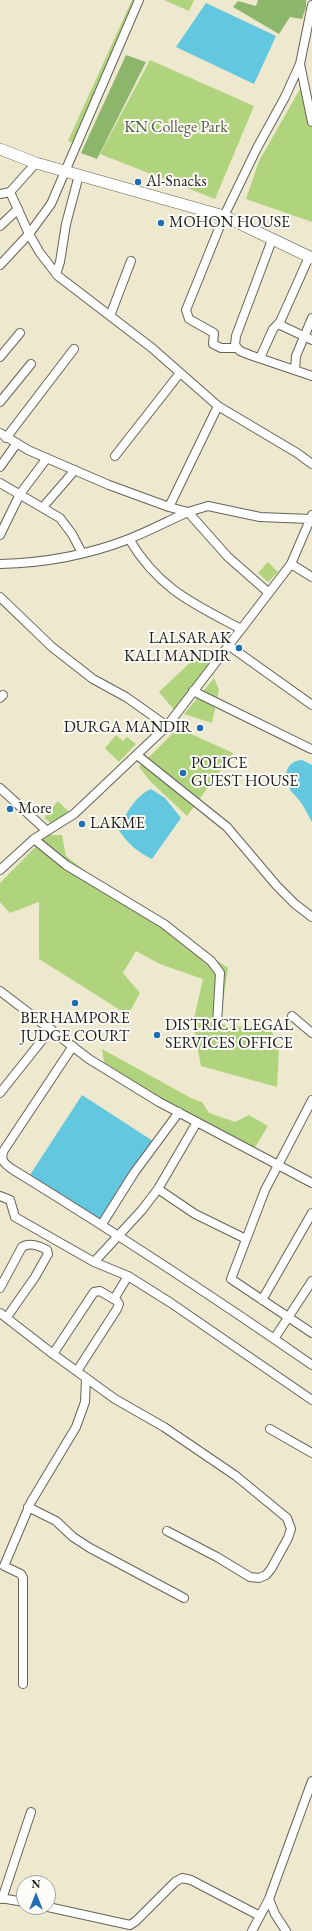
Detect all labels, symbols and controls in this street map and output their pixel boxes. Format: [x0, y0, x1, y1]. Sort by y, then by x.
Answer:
park label: KN College Park [124, 118, 228, 138]
place label: Al-Snacks [146, 172, 207, 192]
marker: Al-Snacks [133, 177, 143, 187]
place label: MOHON HOUSE [169, 213, 290, 233]
marker: MOHON HOUSE [156, 218, 166, 228]
place label: LALSARAK KALI MANDIR [124, 629, 231, 667]
marker: LALSARAK KALI MANDIR [234, 643, 244, 653]
place label: DURGA MANDIR [64, 718, 192, 738]
marker: DURGA MANDIR [195, 723, 205, 733]
place label: POLICE GUEST HOUSE [191, 754, 298, 792]
marker: POLICE GUEST HOUSE [178, 768, 188, 778]
place label: More [18, 799, 52, 819]
marker: More [5, 804, 15, 814]
place label: LAKME [90, 814, 145, 834]
marker: LAKME [77, 819, 87, 829]
marker: BERHAMPORE JUDGE COURT [70, 998, 80, 1008]
place label: BERHAMPORE JUDGE COURT [20, 1009, 130, 1047]
place label: DISTRICT LEGAL SERVICES OFFICE [165, 1016, 293, 1054]
marker: DISTRICT LEGAL SERVICES OFFICE [152, 1030, 162, 1040]
north arrow [16, 1875, 56, 1915]
text: N [32, 1877, 40, 1891]

